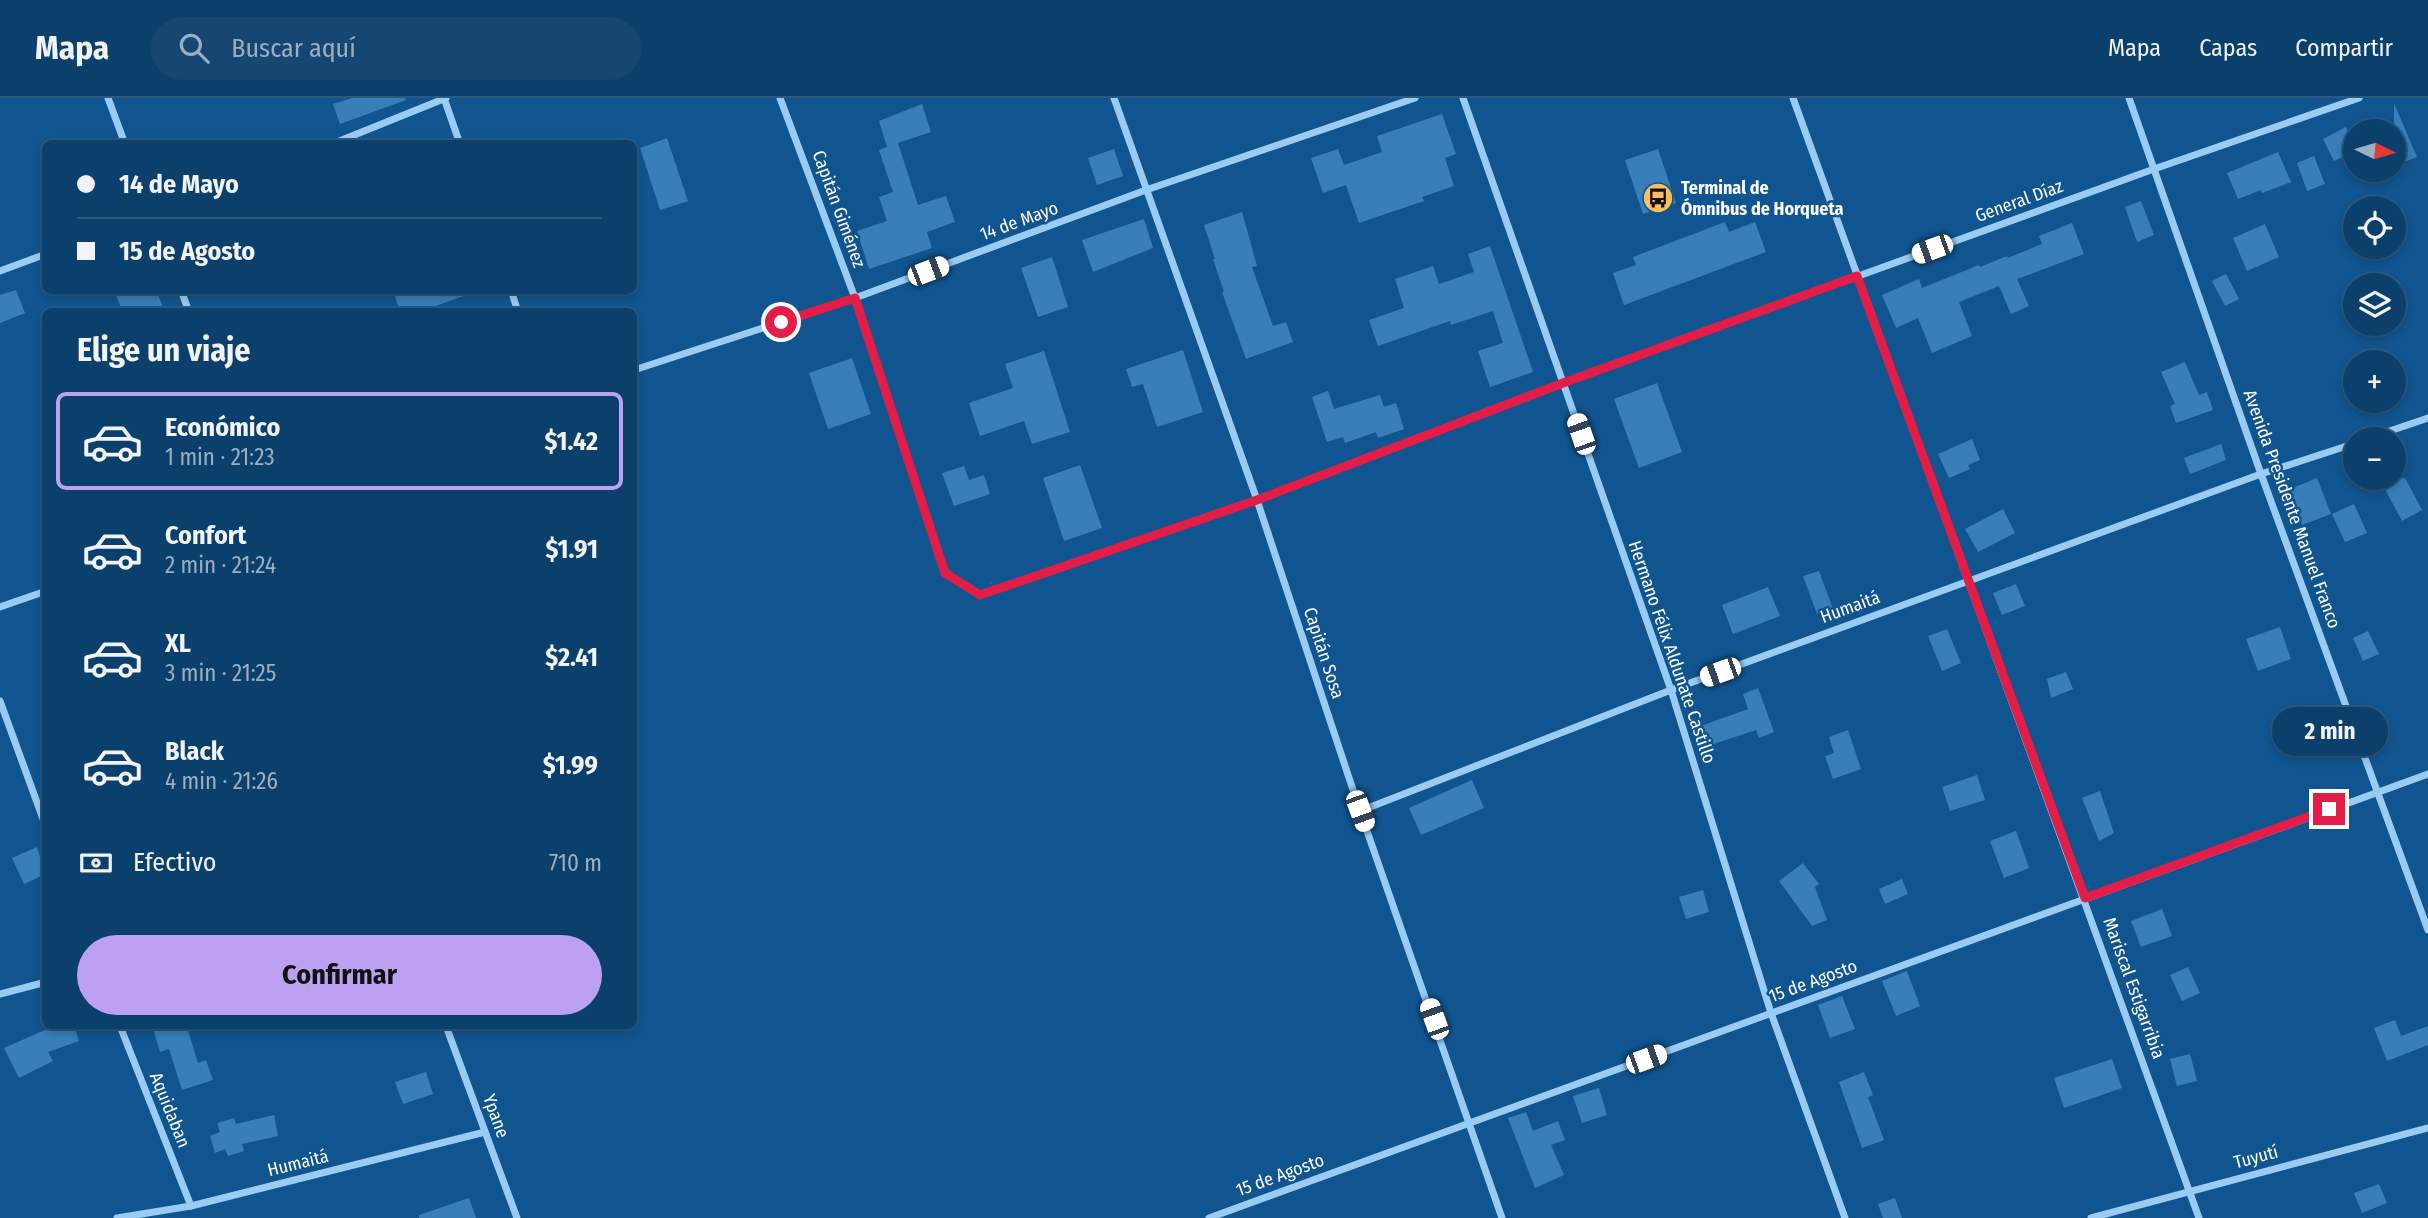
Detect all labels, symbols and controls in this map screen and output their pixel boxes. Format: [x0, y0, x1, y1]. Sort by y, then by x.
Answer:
search box [151, 17, 641, 80]
text: Mapa [35, 28, 109, 68]
icon: search [175, 29, 213, 67]
text: Buscar aquí [231, 33, 356, 64]
text: Mapa [2108, 34, 2161, 62]
text: Capas [2199, 34, 2257, 62]
text: Compartir [2295, 34, 2393, 62]
north arrow [2343, 119, 2406, 182]
map controls [2343, 119, 2406, 490]
street label: Capitán Giménez [808, 147, 870, 271]
text: 14 de Mayo [119, 169, 239, 200]
street label: General Díaz [1972, 175, 2066, 227]
place label: Terminal de Ómnibus de Horqueta [1681, 177, 1844, 220]
bus stop icon: Terminal de Ómnibus de Horqueta [1641, 181, 1675, 215]
button: locate [2343, 196, 2406, 259]
street label: 14 de Mayo [977, 197, 1061, 245]
car [1909, 232, 1956, 266]
text: 15 de Agosto [119, 236, 255, 267]
car [905, 254, 952, 288]
button: layers [2343, 273, 2406, 336]
route start [765, 306, 797, 338]
text: Elige un viaje [77, 331, 250, 369]
button: + [2343, 350, 2406, 413]
street label: Avenida Presidente Manuel Franco [2239, 387, 2345, 631]
icon: car [81, 410, 144, 473]
car [1565, 411, 1598, 457]
text: Económico [165, 412, 280, 443]
text: $1.42 [544, 426, 598, 457]
button: − [2343, 427, 2406, 490]
text: 1 min · 21:23 [165, 443, 275, 471]
icon: car [81, 518, 144, 581]
text: Confort [165, 520, 246, 551]
text: $1.91 [546, 534, 598, 565]
street label: Hermano Félix Aldunate Castillo [1623, 538, 1721, 766]
text: 2 min · 21:24 [165, 551, 276, 579]
street label: Humaitá [1817, 586, 1883, 628]
street label: Capitán Sosa [1299, 604, 1349, 702]
icon: car [81, 626, 144, 689]
text: XL [165, 628, 191, 659]
text: $2.41 [545, 642, 598, 673]
car [1697, 655, 1744, 689]
text: 3 min · 21:25 [165, 659, 276, 687]
callout: 2 min [2271, 708, 2387, 756]
text: 2 min [2305, 717, 2356, 745]
icon: car [81, 734, 144, 797]
text: Black [165, 736, 224, 767]
text: $1.99 [543, 750, 598, 781]
text: 4 min · 21:26 [165, 767, 278, 795]
car [1343, 788, 1378, 834]
route end [2313, 793, 2345, 825]
icon: cash [77, 844, 115, 882]
text: Efectivo [133, 847, 217, 878]
text: 710 m [549, 849, 602, 877]
street label: Mariscal Estigarribia [2098, 914, 2170, 1062]
button: Confirmar [77, 935, 602, 1015]
street label: 15 de Agosto [1766, 955, 1860, 1007]
car [1417, 996, 1452, 1042]
car [1623, 1042, 1670, 1076]
street label: Aquidaban [145, 1069, 195, 1151]
street label: Ypane [478, 1091, 514, 1141]
street label: Tuyutí [2231, 1140, 2281, 1173]
street label: Humaitá [265, 1145, 331, 1181]
street label: 15 de Agosto [1233, 1149, 1327, 1201]

